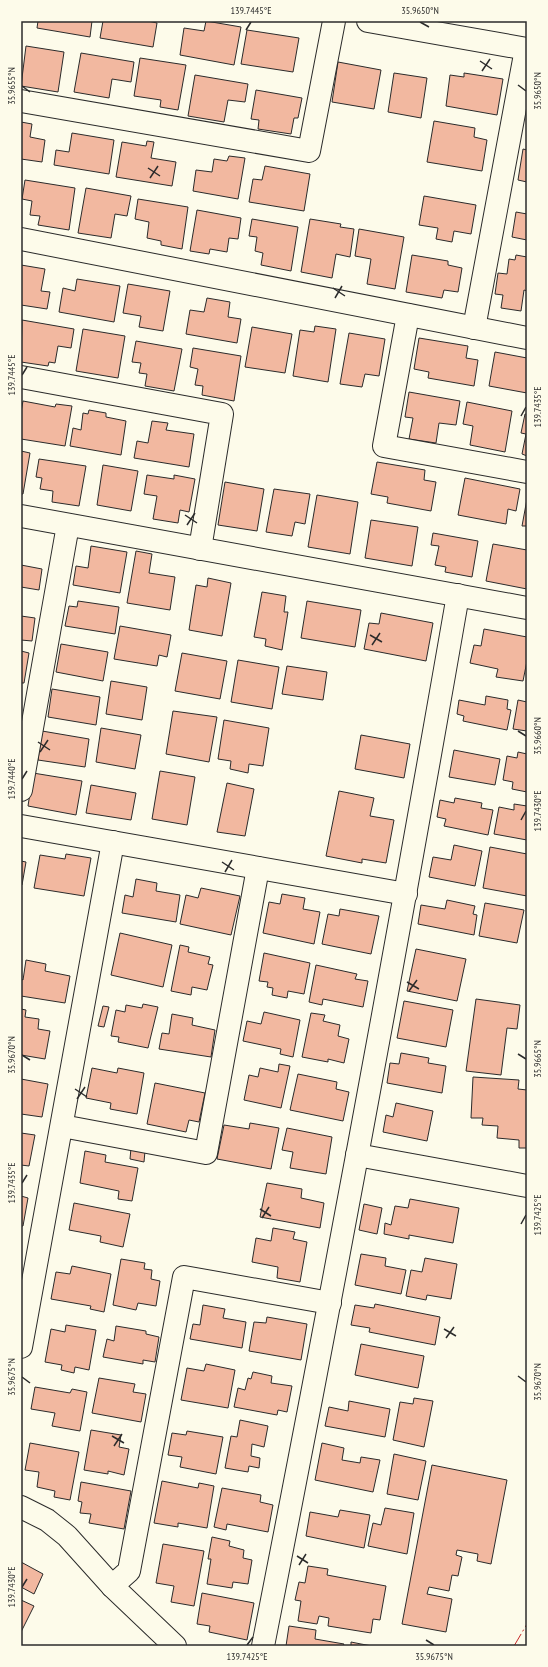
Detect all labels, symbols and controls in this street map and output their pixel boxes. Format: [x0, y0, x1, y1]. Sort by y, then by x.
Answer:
text: 139.7445°E [231, 4, 272, 17]
text: 35.9650°N [401, 4, 439, 17]
text: 35.9655°N [5, 67, 18, 105]
text: 35.9650°N [531, 72, 544, 110]
text: 139.7445°E [5, 355, 18, 396]
text: 139.7435°E [531, 387, 544, 428]
text: 35.9660°N [531, 717, 544, 755]
text: 139.7440°E [5, 759, 18, 800]
text: 139.7430°E [531, 791, 544, 832]
text: 35.9670°N [5, 1036, 18, 1074]
text: 35.9665°N [531, 1040, 544, 1078]
text: 139.7435°E [5, 1163, 18, 1204]
text: 139.7425°E [531, 1195, 544, 1236]
text: 35.9675°N [5, 1358, 18, 1396]
text: 35.9670°N [531, 1363, 544, 1401]
text: 139.7430°E [5, 1567, 18, 1608]
text: 139.7425°E [227, 1650, 268, 1663]
text: 35.9675°N [415, 1650, 453, 1663]

